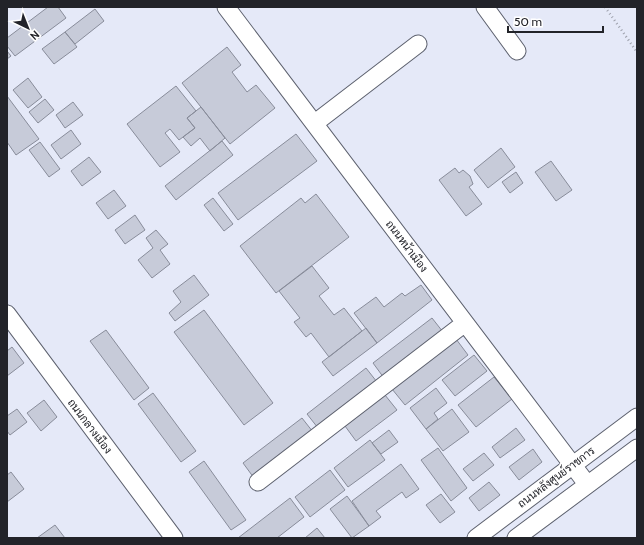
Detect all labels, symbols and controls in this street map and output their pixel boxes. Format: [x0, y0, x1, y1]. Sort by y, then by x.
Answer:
north arrow [8, 8, 48, 48]
scale bar [508, 8, 603, 34]
text: 50 m [514, 14, 542, 29]
text: N [27, 28, 42, 43]
street label: ถนนหน้าเมือง [383, 217, 431, 275]
street label: ถนนกลางเมือง [65, 396, 115, 456]
street label: ถนนหลังศูนย์ราชการ [514, 443, 598, 511]

